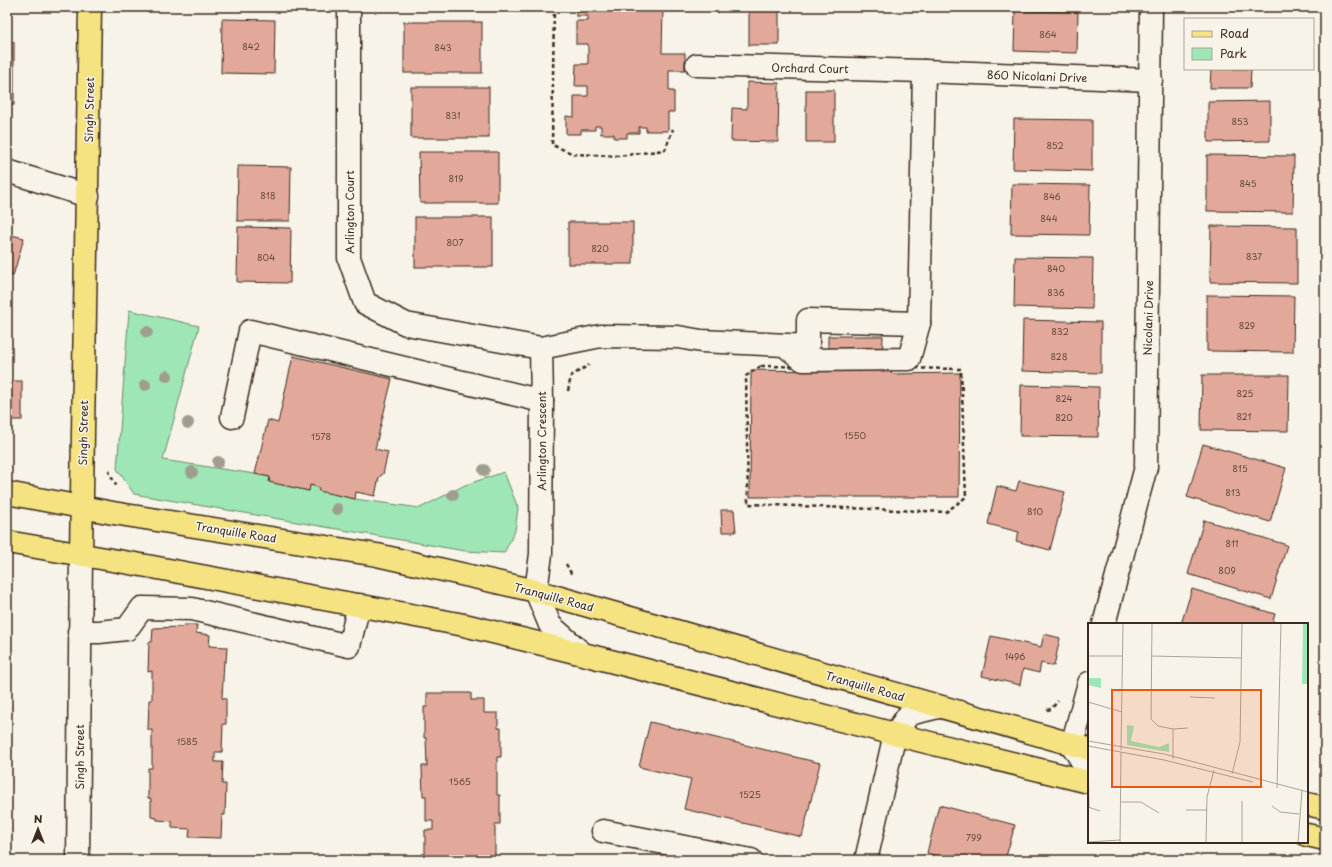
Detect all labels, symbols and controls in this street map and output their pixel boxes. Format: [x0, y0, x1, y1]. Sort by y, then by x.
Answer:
legend [1184, 18, 1314, 70]
text: Road [1220, 24, 1249, 42]
house number: 864 [1039, 27, 1057, 41]
house number: 842 [242, 39, 260, 53]
house number: 843 [434, 40, 452, 54]
text: Park [1220, 44, 1247, 62]
street label: Orchard Court [771, 59, 849, 77]
street label: 860 Nicolani Drive [987, 66, 1088, 86]
street label: Singh Street [80, 77, 98, 143]
house number: 831 [446, 108, 460, 122]
house number: 853 [1232, 114, 1248, 128]
house number: 852 [1046, 138, 1064, 152]
street label: Arlington Court [341, 170, 358, 254]
house number: 819 [449, 171, 463, 185]
house number: 845 [1239, 176, 1257, 190]
house number: 818 [260, 188, 276, 202]
house number: 846 [1043, 189, 1061, 203]
house number: 844 [1040, 211, 1058, 225]
house number: 807 [446, 235, 464, 249]
house number: 820 [591, 241, 609, 255]
house number: 837 [1246, 249, 1262, 263]
house number: 804 [257, 250, 275, 264]
house number: 840 [1047, 261, 1065, 275]
street label: Nicolani Drive [1139, 280, 1157, 356]
house number: 836 [1047, 285, 1065, 299]
house number: 829 [1239, 318, 1255, 332]
house number: 832 [1051, 324, 1069, 338]
house number: 828 [1050, 349, 1068, 363]
house number: 825 [1237, 386, 1254, 400]
street label: Arlington Crescent [533, 391, 550, 491]
house number: 824 [1056, 391, 1073, 405]
street label: Singh Street [74, 400, 92, 466]
house number: 821 [1236, 409, 1252, 423]
house number: 820 [1055, 410, 1073, 424]
house number: 1550 [844, 428, 866, 442]
house number: 1578 [311, 429, 331, 443]
house number: 815 [1232, 461, 1248, 475]
house number: 813 [1225, 485, 1241, 499]
house number: 810 [1027, 504, 1043, 518]
street label: Tranquille Road [194, 517, 278, 547]
house number: 811 [1225, 536, 1239, 550]
house number: 809 [1218, 563, 1236, 577]
street label: Tranquille Road [512, 578, 596, 616]
inset map [1088, 623, 1308, 843]
house number: 1496 [1005, 649, 1025, 663]
street label: Tranquille Road [823, 667, 907, 705]
street label: Singh Street [71, 724, 88, 790]
house number: 1585 [176, 734, 198, 748]
house number: 1565 [449, 774, 471, 788]
house number: 1525 [739, 787, 761, 801]
north arrow [18, 809, 58, 849]
text: N [34, 810, 43, 827]
house number: 799 [966, 830, 982, 844]

